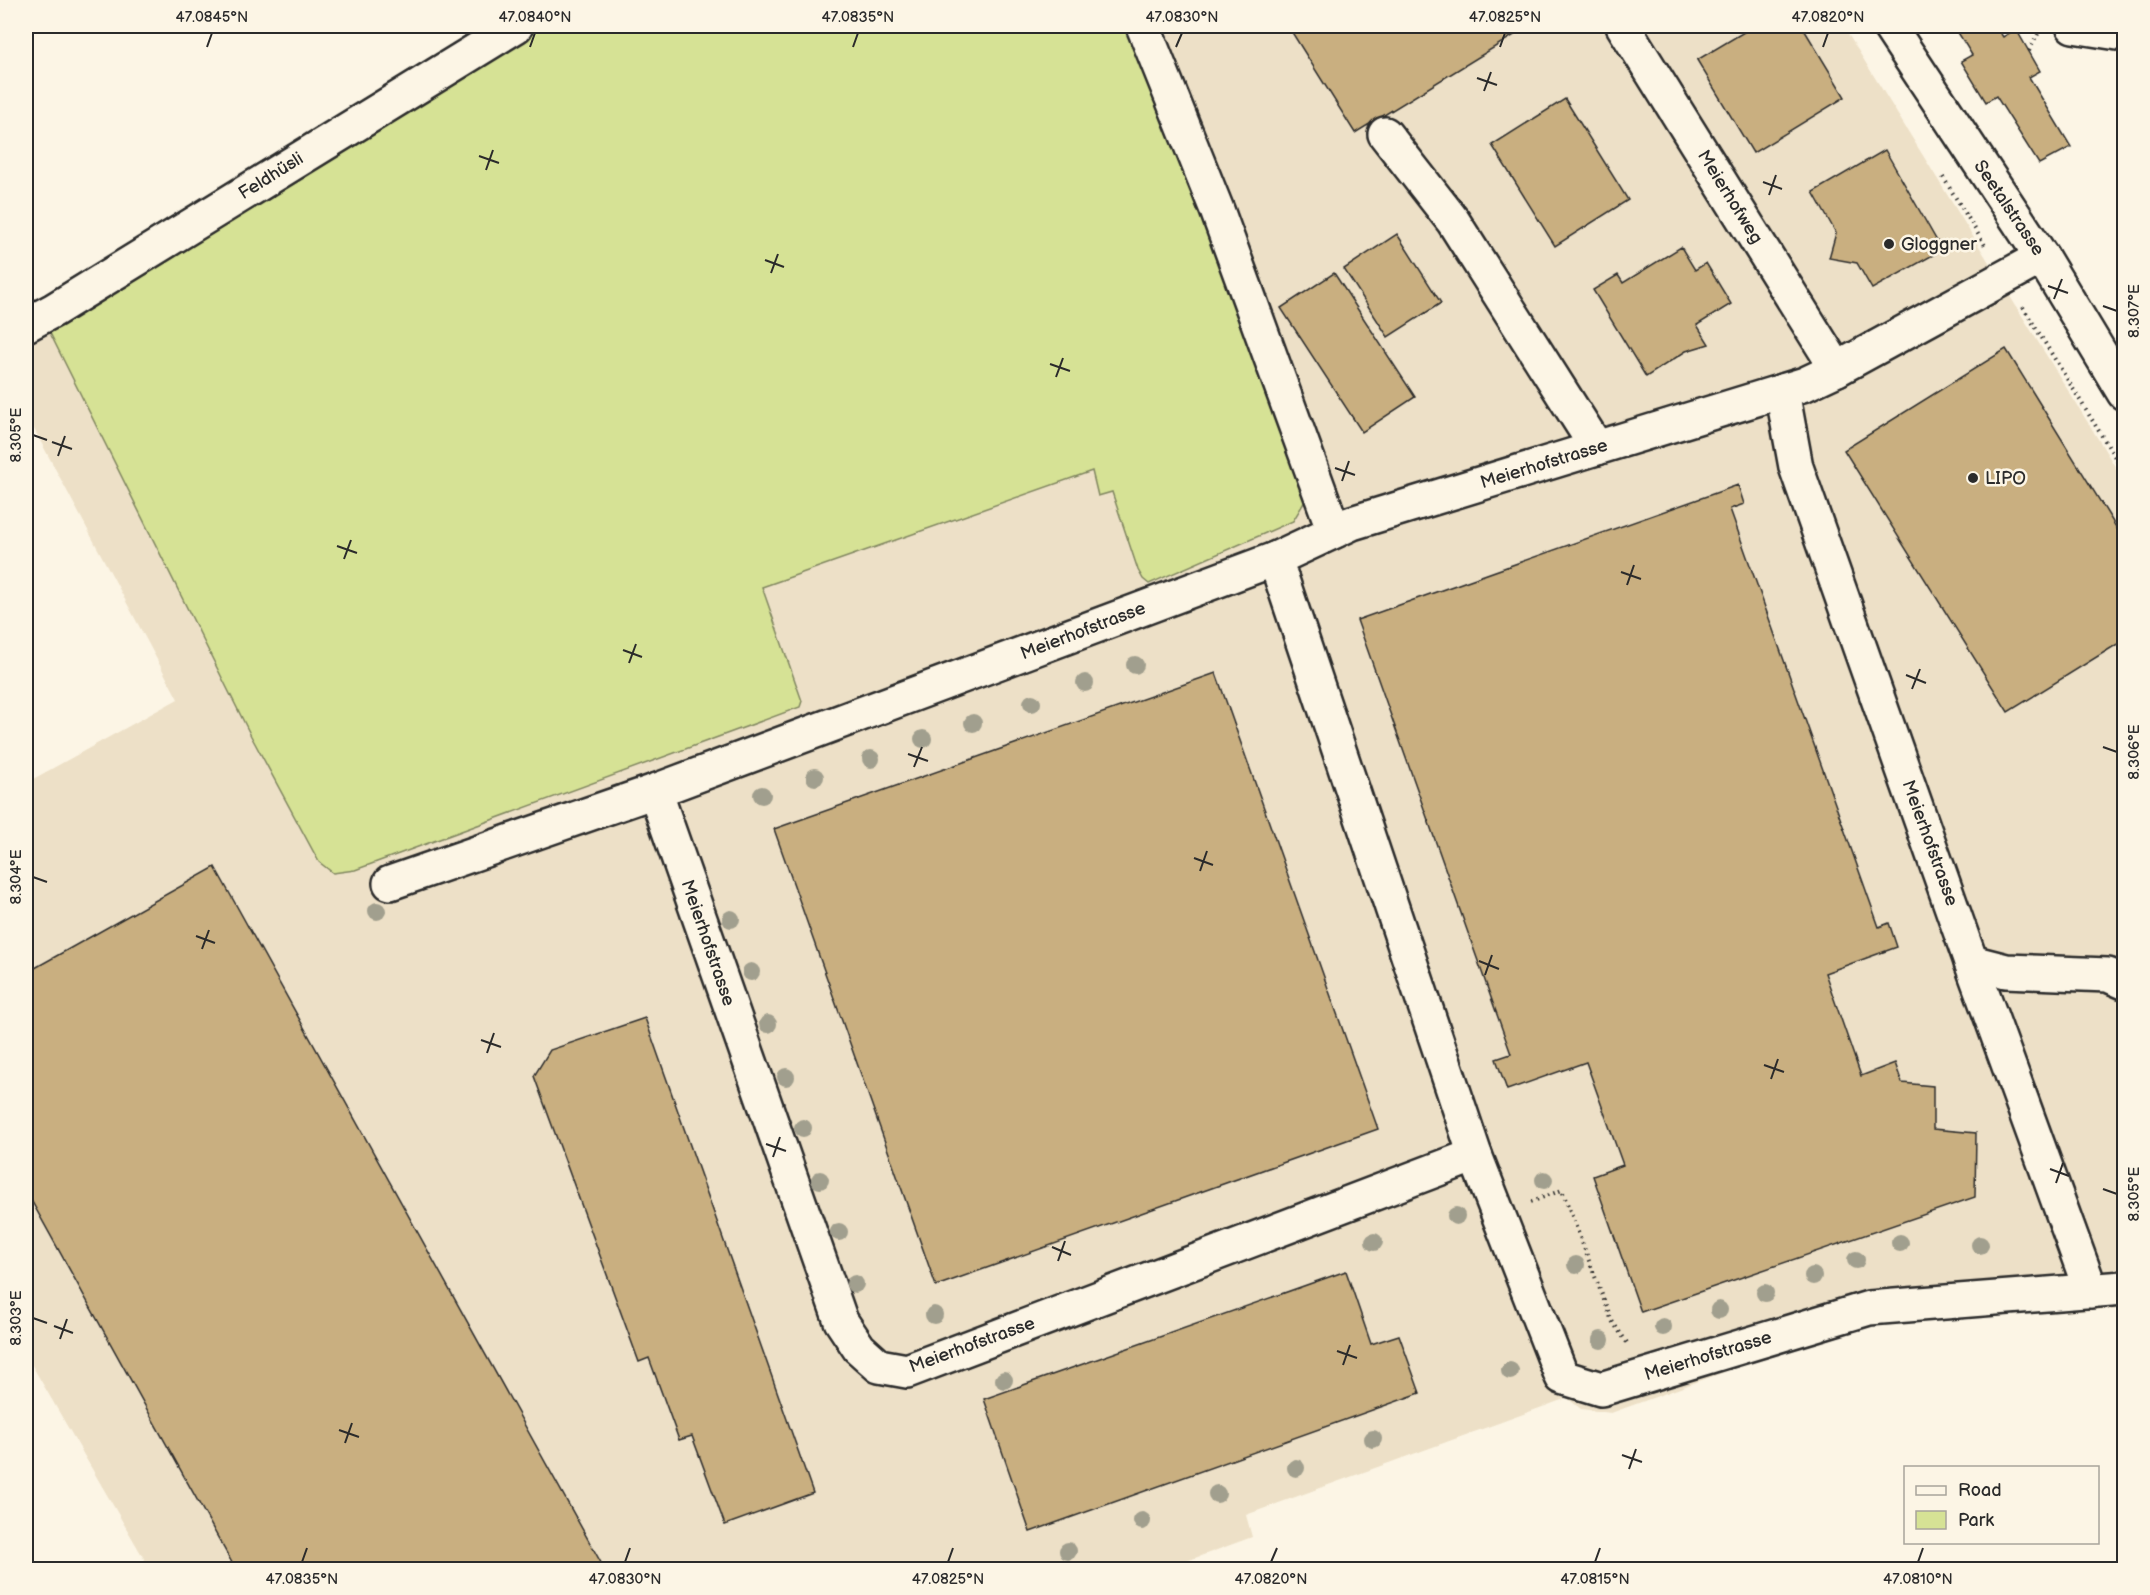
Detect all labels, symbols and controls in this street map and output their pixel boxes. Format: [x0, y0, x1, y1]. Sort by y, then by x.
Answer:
text: 47.0845°N [176, 8, 248, 27]
text: 47.0840°N [498, 8, 572, 27]
text: 47.0835°N [822, 8, 894, 27]
text: 47.0830°N [1145, 8, 1219, 27]
text: 47.0825°N [1469, 8, 1541, 27]
text: 47.0820°N [1792, 8, 1864, 27]
street label: Meierhofweg [1693, 146, 1767, 248]
street label: Feldhüsli [235, 148, 307, 204]
street label: Seetalstrasse [1969, 156, 2049, 260]
place label: Gloggner [1901, 234, 1977, 255]
marker: Gloggner [1882, 237, 1896, 251]
text: 8.307°E [2125, 284, 2144, 338]
text: 8.305°E [7, 407, 26, 462]
street label: Meierhofstrasse [1478, 435, 1611, 493]
place label: LIPO [1985, 468, 2026, 489]
marker: LIPO [1966, 471, 1980, 485]
street label: Meierhofstrasse [1018, 597, 1149, 664]
text: 8.306°E [2125, 724, 2144, 780]
street label: Meierhofstrasse [1898, 777, 1963, 909]
text: 8.304°E [7, 849, 26, 905]
street label: Meierhofstrasse [677, 877, 740, 1009]
text: 8.305°E [2125, 1166, 2144, 1221]
text: 8.303°E [7, 1290, 26, 1346]
street label: Meierhofstrasse [906, 1312, 1038, 1377]
street label: Meierhofstrasse [1642, 1327, 1775, 1385]
legend [1904, 1466, 2099, 1544]
text: Road [1958, 1480, 2002, 1501]
text: Park [1958, 1510, 1994, 1531]
text: 47.0835°N [266, 1570, 338, 1589]
text: 47.0830°N [588, 1570, 662, 1589]
text: 47.0825°N [912, 1570, 984, 1589]
text: 47.0820°N [1235, 1570, 1307, 1589]
text: 47.0815°N [1560, 1570, 1630, 1589]
text: 47.0810°N [1883, 1570, 1953, 1589]

